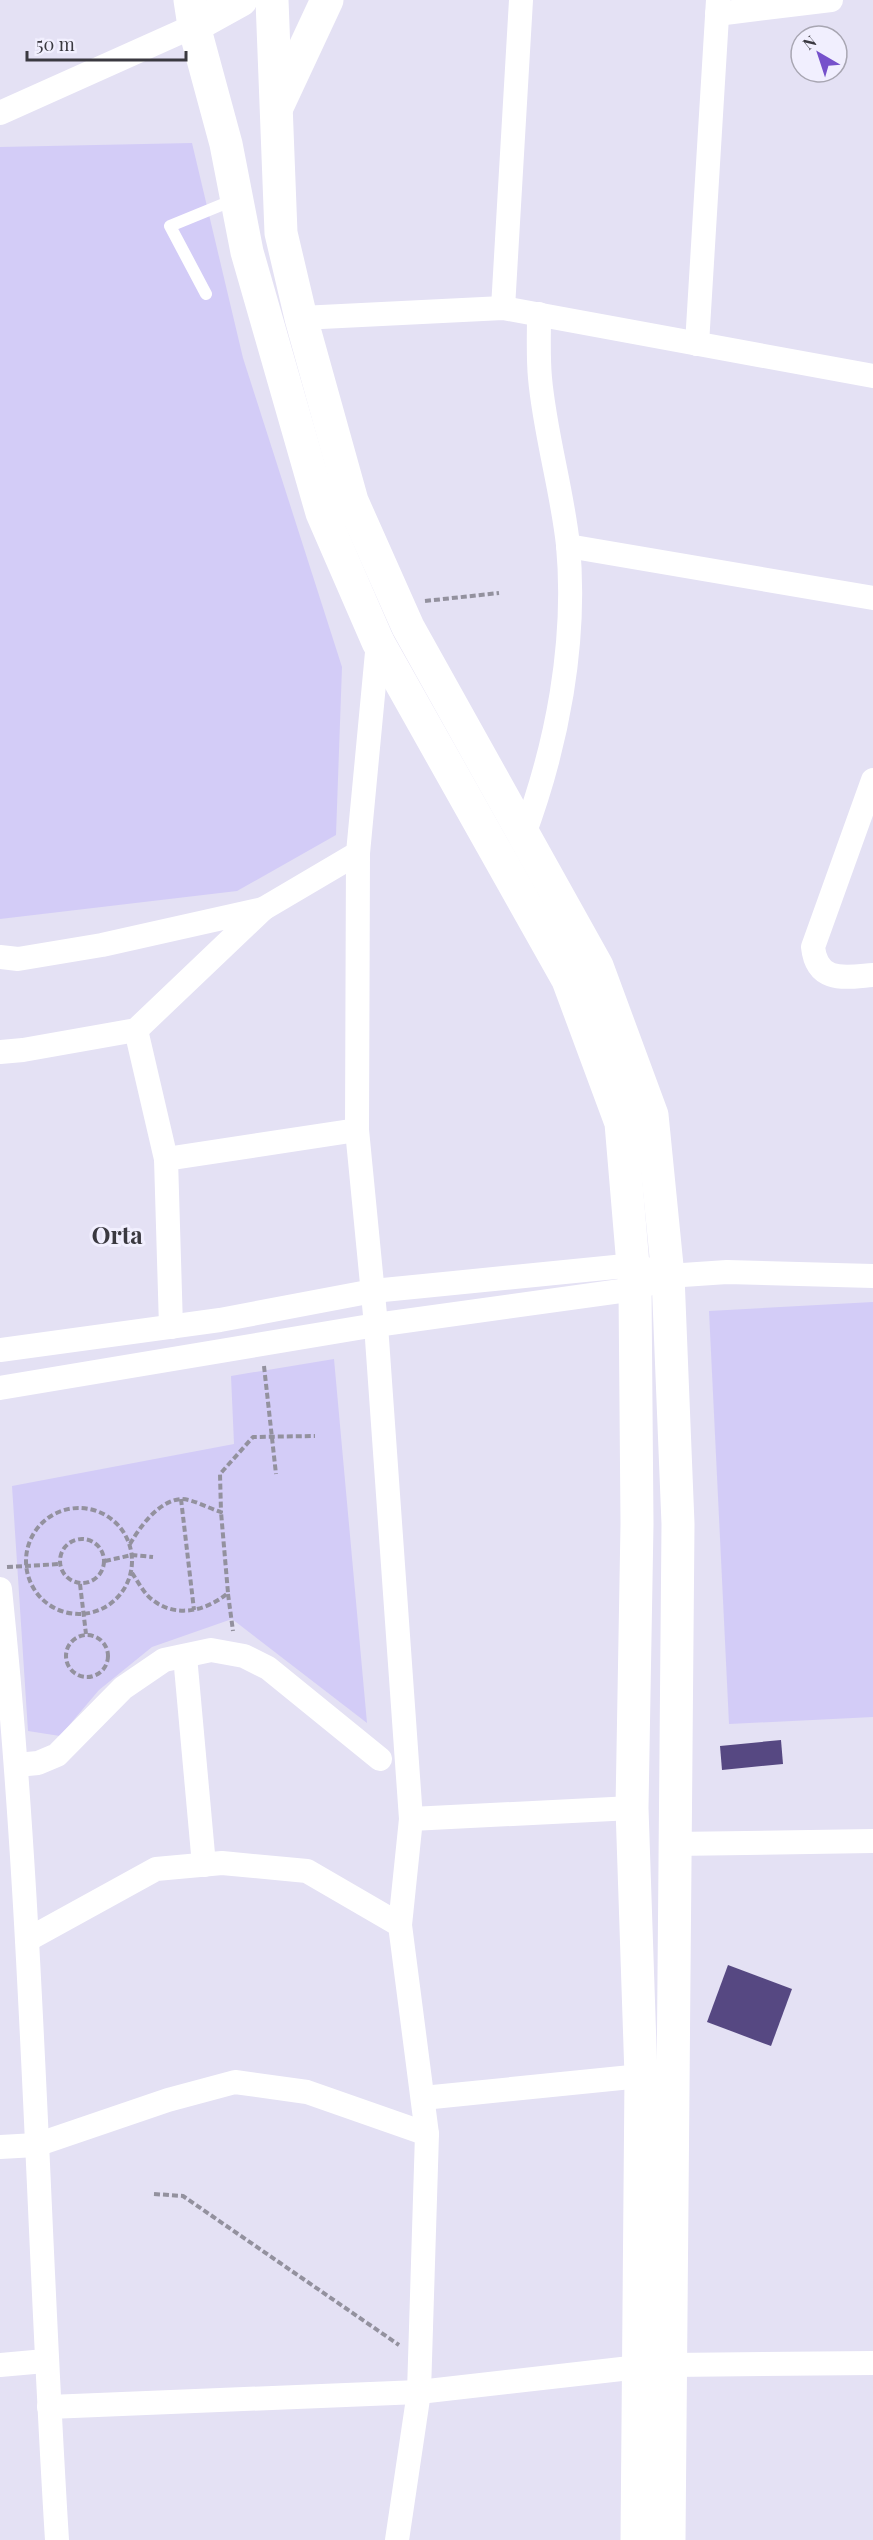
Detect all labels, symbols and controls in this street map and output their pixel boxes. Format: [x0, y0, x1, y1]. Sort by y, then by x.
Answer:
scale bar [27, 24, 186, 62]
north arrow [789, 24, 849, 84]
text: N [798, 30, 821, 54]
text: 50 m [36, 32, 75, 56]
district label: Orta [91, 1218, 143, 1250]

